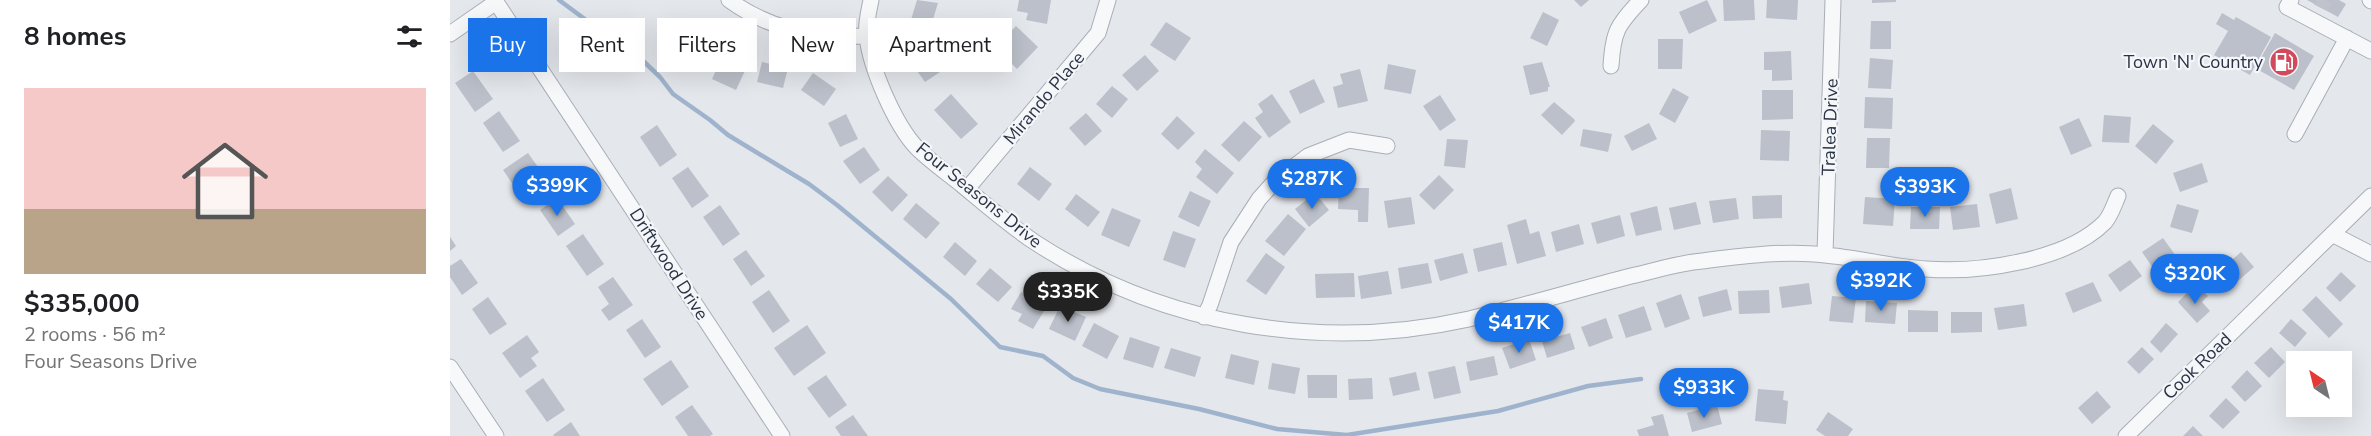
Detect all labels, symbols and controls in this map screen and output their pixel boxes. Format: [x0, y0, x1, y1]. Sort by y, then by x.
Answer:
chip: Buy [468, 18, 547, 72]
chip: Rent [559, 18, 645, 72]
chip: Filters [657, 18, 757, 72]
chip: New [769, 18, 856, 72]
chip: Apartment [868, 18, 1012, 72]
text: 8 homes [24, 19, 126, 54]
icon: filters [393, 20, 426, 53]
street label: Mirando Place [998, 46, 1090, 150]
fuel station icon: Town 'N' Country [2268, 46, 2300, 78]
place label: Town 'N' Country [2123, 50, 2264, 74]
street label: Tralea Drive [1816, 78, 1844, 176]
icon: home [171, 127, 279, 235]
street label: Four Seasons Drive [911, 137, 1047, 253]
pin: $287K [1270, 159, 1354, 210]
text: $287K [1281, 165, 1343, 192]
pin: $399K [515, 166, 599, 217]
pin: $393K [1883, 167, 1967, 218]
text: $399K [526, 172, 588, 199]
text: $393K [1894, 173, 1956, 200]
street label: Driftwood Drive [624, 203, 714, 325]
pin: $320K [2153, 254, 2237, 305]
text: $320K [2164, 260, 2226, 287]
pin: $392K [1839, 261, 1923, 312]
text: $392K [1850, 267, 1912, 294]
pin: $335K [1026, 272, 1110, 323]
text: $335K [1037, 278, 1099, 305]
text: $335,000 [24, 286, 140, 321]
pin: $417K [1477, 303, 1561, 354]
text: $417K [1488, 309, 1550, 336]
text: 2 rooms · 56 m² [24, 321, 166, 348]
street label: Cook Road [2157, 327, 2237, 405]
text: Four Seasons Drive [24, 348, 197, 375]
north arrow [2286, 351, 2352, 417]
map controls [2286, 351, 2352, 417]
pin: $933K [1662, 368, 1746, 419]
text: $933K [1673, 374, 1735, 401]

